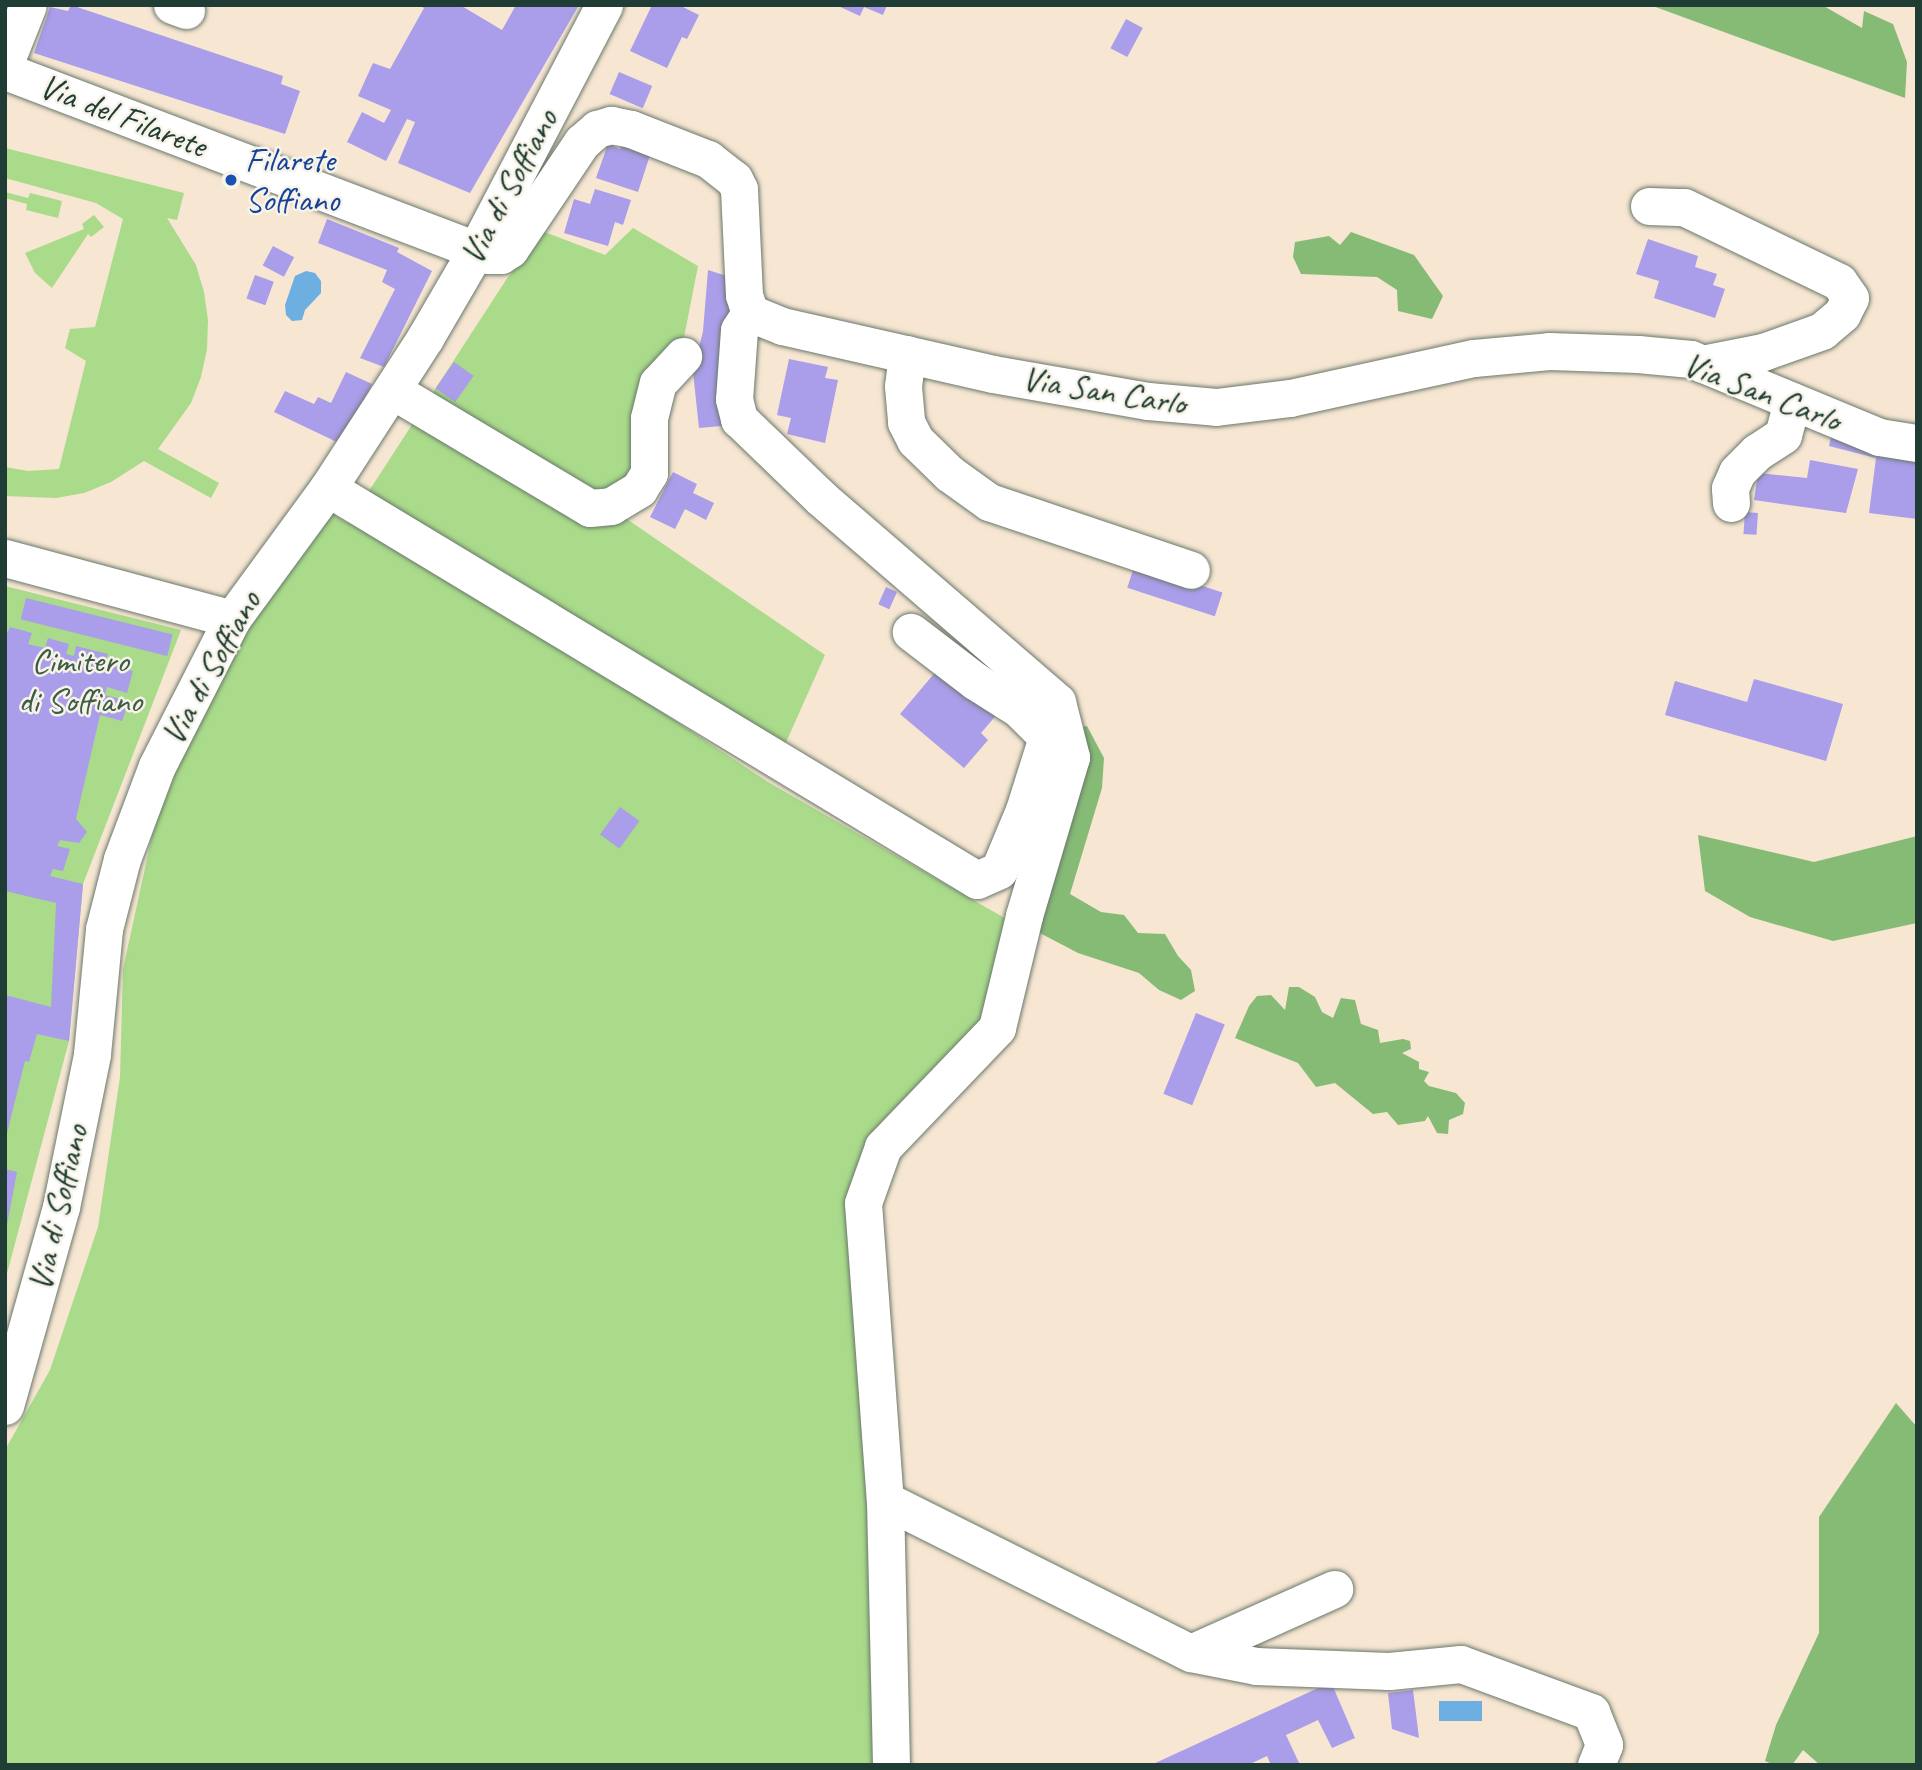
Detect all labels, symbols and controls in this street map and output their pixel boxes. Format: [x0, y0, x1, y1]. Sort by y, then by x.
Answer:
street label: Via del Filarete [34, 65, 212, 167]
street label: Via di Soffiano [451, 103, 567, 271]
place label: Filarete Soffiano [245, 139, 339, 221]
marker: Filarete Soffiano [223, 172, 239, 188]
street label: Via San Carlo [1677, 343, 1847, 441]
street label: Via San Carlo [1019, 357, 1189, 425]
street label: Via di Soffiano [152, 584, 270, 752]
park label: Cimitero di Soffiano [19, 640, 141, 722]
street label: Via di Soffiano [19, 1121, 97, 1295]

